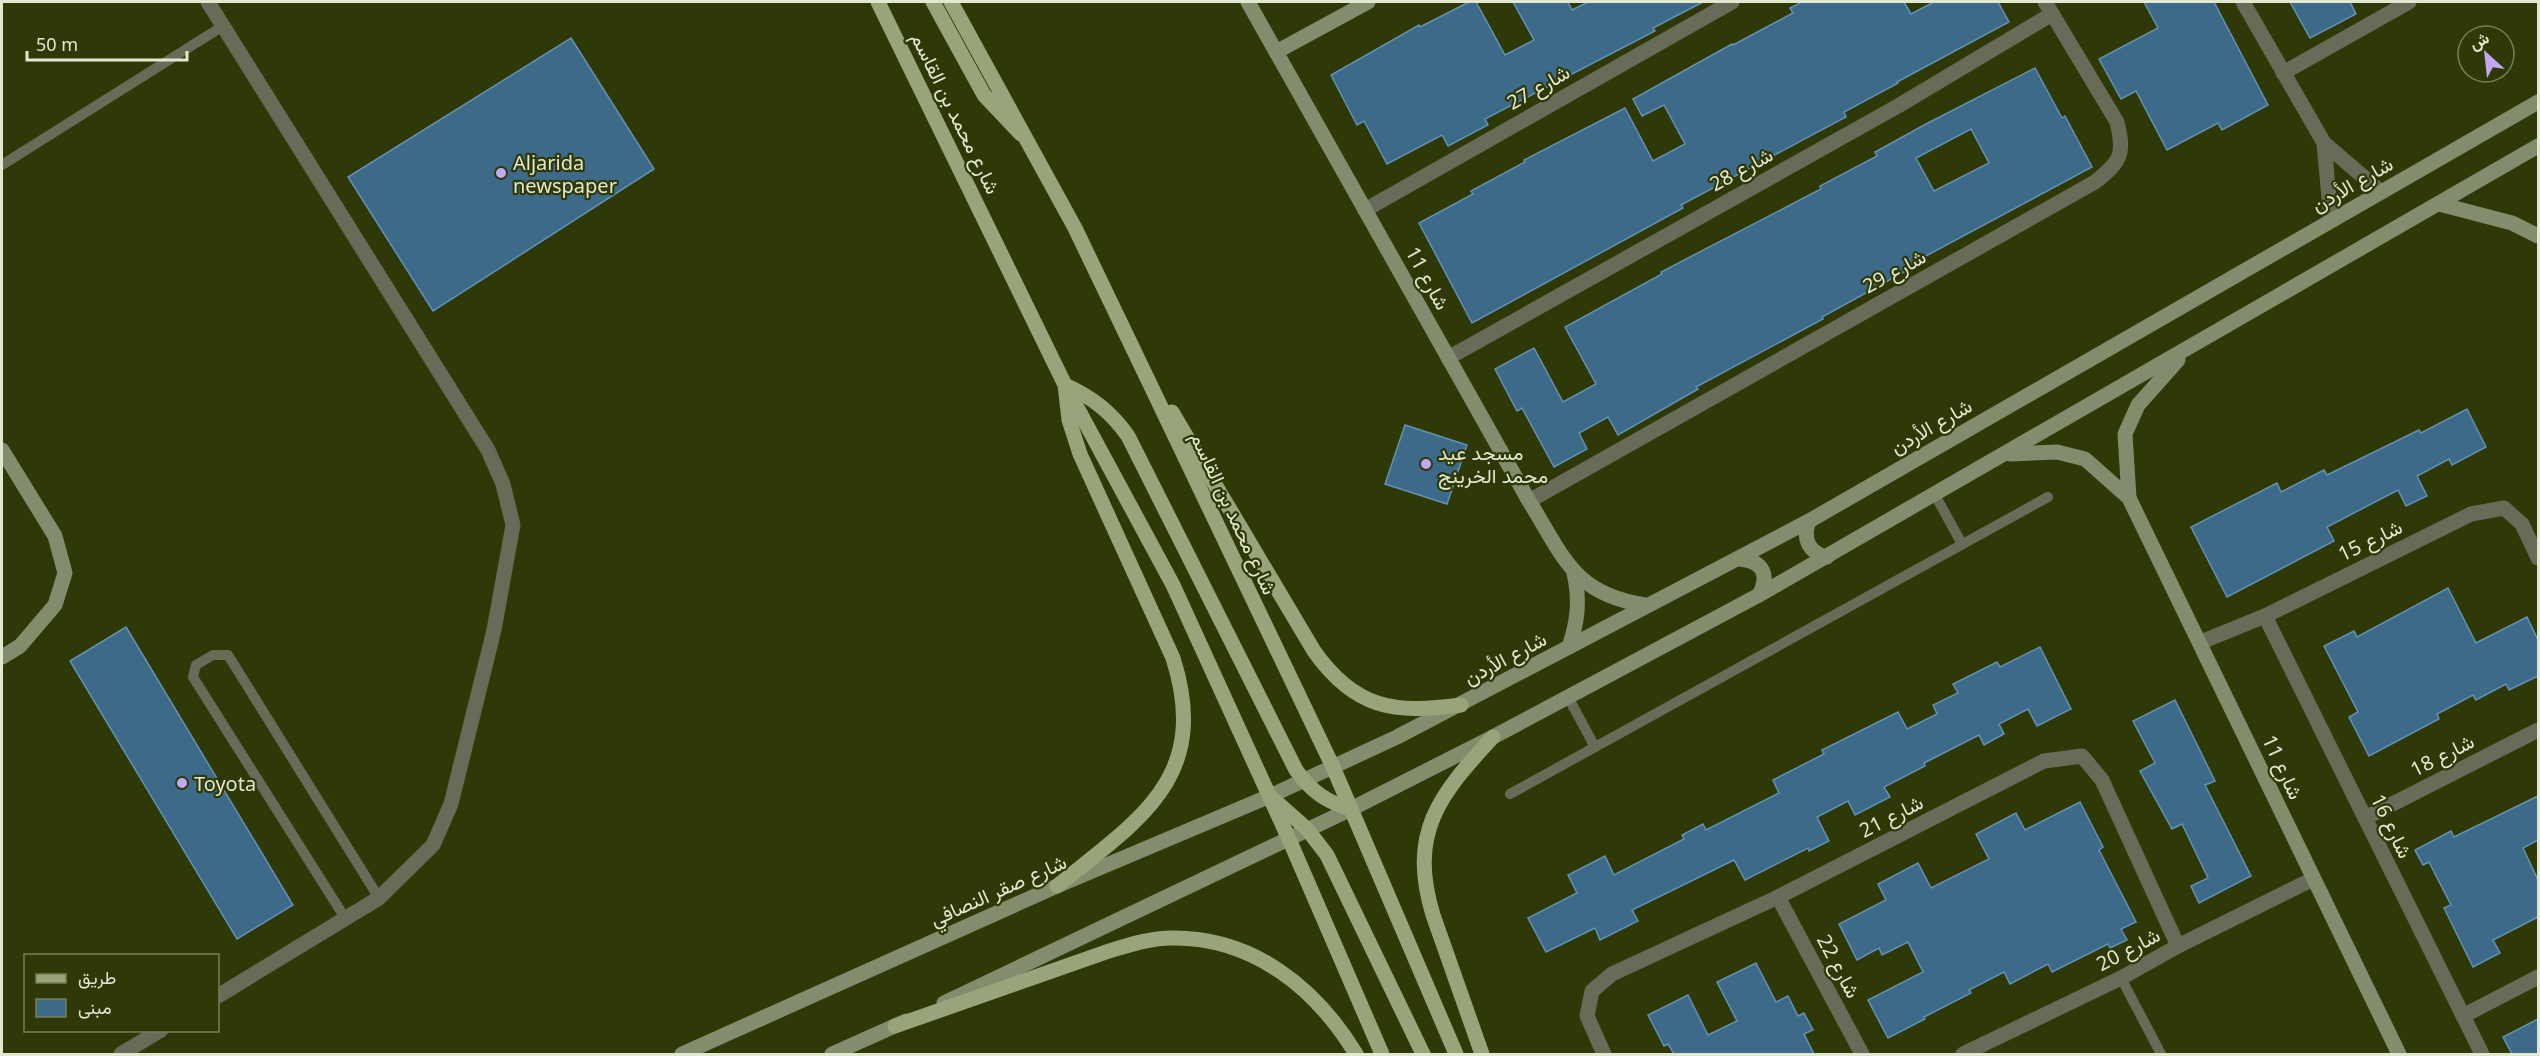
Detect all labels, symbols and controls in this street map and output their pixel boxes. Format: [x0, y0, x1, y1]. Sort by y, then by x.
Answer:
scale bar [27, 24, 188, 62]
north arrow [2456, 24, 2516, 84]
text: ش [2466, 26, 2493, 55]
street label: شارع محمد بن القاسم [904, 28, 1007, 199]
text: 50 m [36, 32, 78, 56]
street label: شارع 27 [1502, 58, 1575, 117]
street label: شارع 28 [1705, 141, 1778, 198]
place label: Aljarida newspaper [513, 149, 617, 199]
street label: شارع الأردن [2306, 150, 2398, 219]
marker: Aljarida newspaper [494, 166, 508, 180]
street label: شارع 11 [1399, 242, 1456, 315]
street label: شارع 29 [1858, 243, 1931, 300]
street label: شارع الأردن [1885, 392, 1977, 461]
street label: شارع محمد بن القاسم [1184, 427, 1284, 599]
place label: مسجد عيد محمد الخرينج [1438, 439, 1548, 490]
marker: مسجد عيد محمد الخرينج [1419, 457, 1433, 471]
street label: شارع 15 [2333, 513, 2407, 568]
street label: شارع الأردن [1459, 625, 1551, 692]
street label: شارع 18 [2405, 727, 2479, 783]
street label: شارع 11 [2255, 730, 2310, 804]
place label: Toyota [194, 770, 256, 797]
marker: Toyota [175, 776, 189, 790]
street label: شارع 21 [1854, 788, 1928, 844]
street label: شارع 16 [2364, 789, 2419, 863]
street label: شارع صقر النصافي [925, 848, 1072, 936]
street label: شارع 20 [2091, 921, 2165, 978]
street label: شارع 22 [1810, 929, 1867, 1003]
legend [24, 954, 219, 1032]
text: طريق [78, 965, 116, 989]
text: مبنى [78, 995, 112, 1019]

